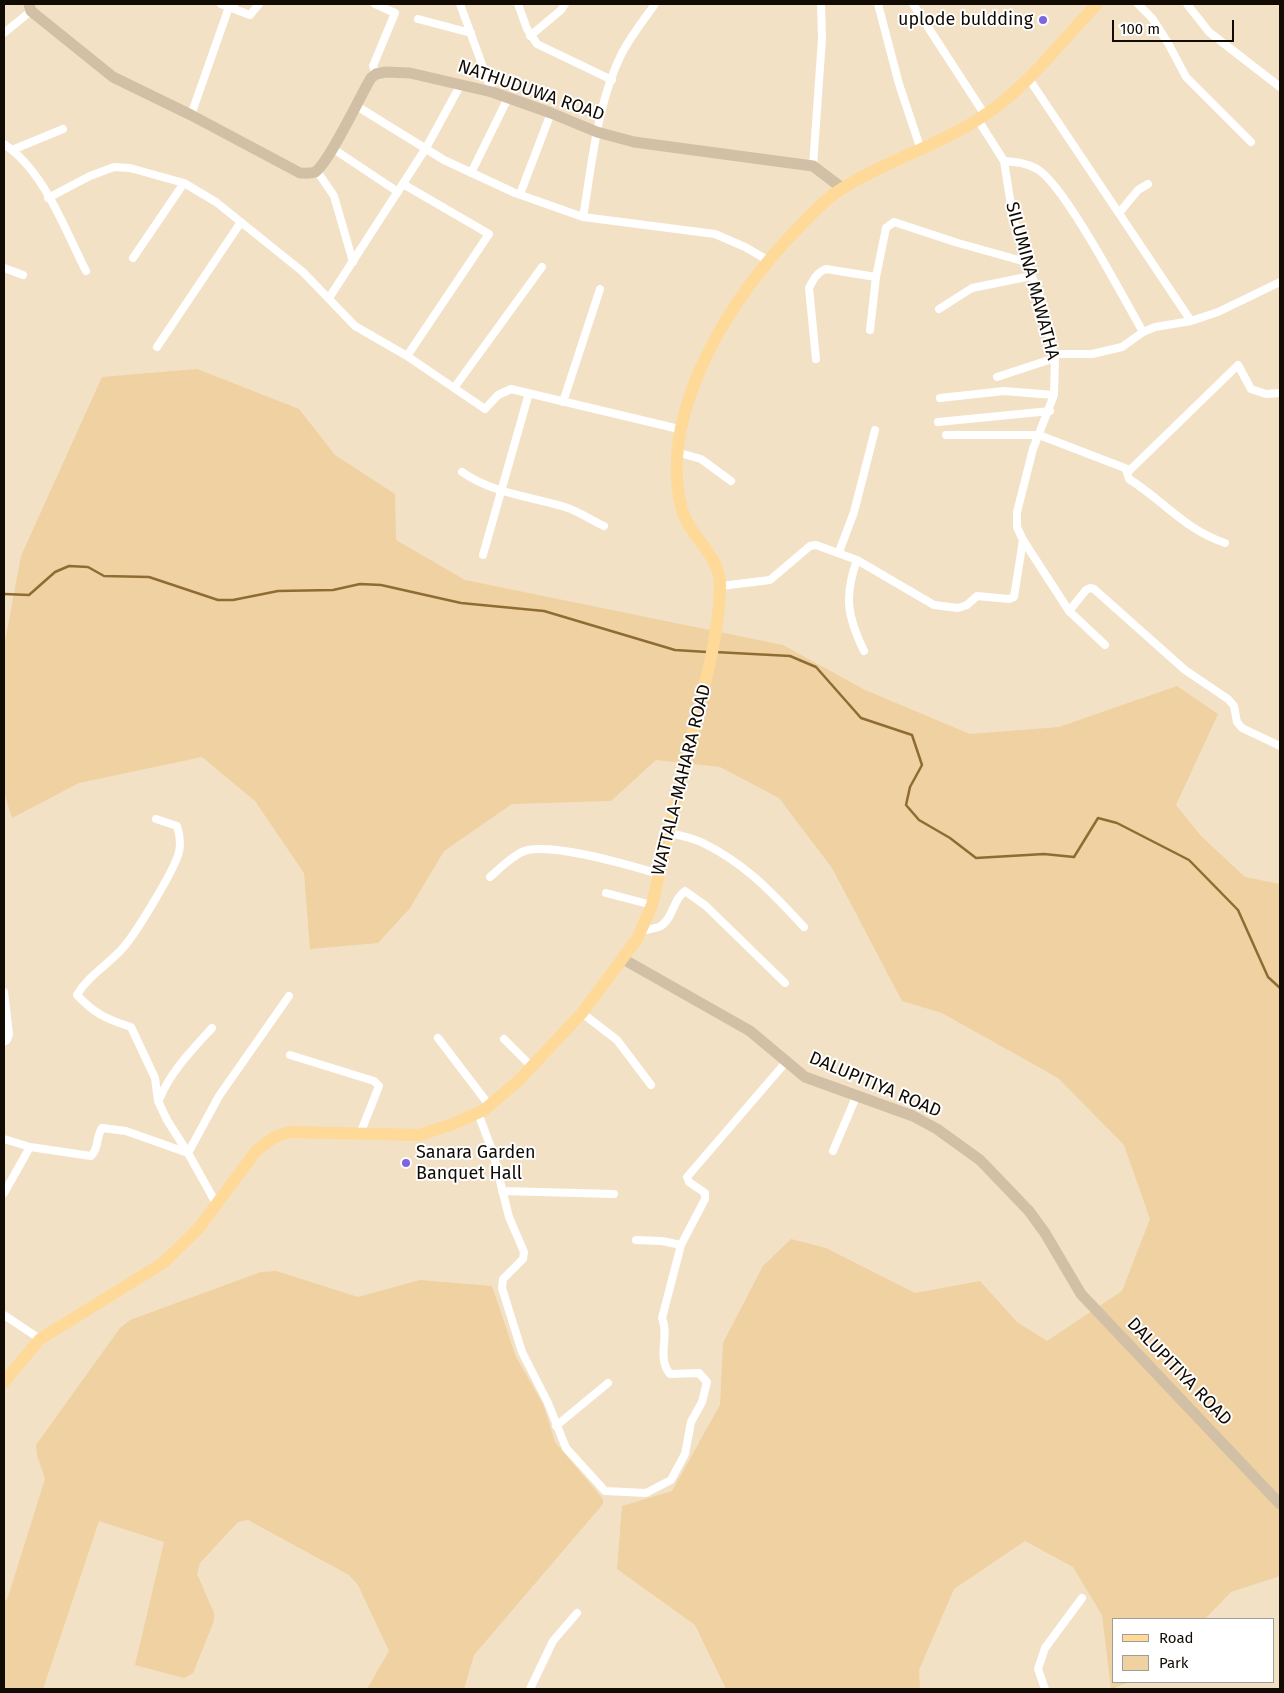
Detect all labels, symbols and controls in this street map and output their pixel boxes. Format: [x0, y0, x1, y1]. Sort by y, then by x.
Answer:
place label: uplode buldding [898, 9, 1033, 31]
scale bar [1114, 10, 1236, 42]
marker: uplode buldding [1037, 14, 1049, 26]
text: 100 m [1120, 20, 1160, 38]
street label: NATHUDUWA ROAD [455, 56, 607, 126]
street label: SILUMINA MAWATHA [1001, 200, 1063, 362]
street label: WATTALA-MAHARA ROAD [648, 682, 716, 878]
street label: DALUPITIYA ROAD [806, 1047, 944, 1123]
place label: Sanara Garden Banquet Hall [416, 1142, 536, 1184]
marker: Sanara Garden Banquet Hall [400, 1157, 412, 1169]
street label: DALUPITIYA ROAD [1122, 1314, 1236, 1430]
legend [1112, 1618, 1274, 1683]
text: Road [1159, 1629, 1194, 1647]
text: Park [1159, 1654, 1189, 1672]

